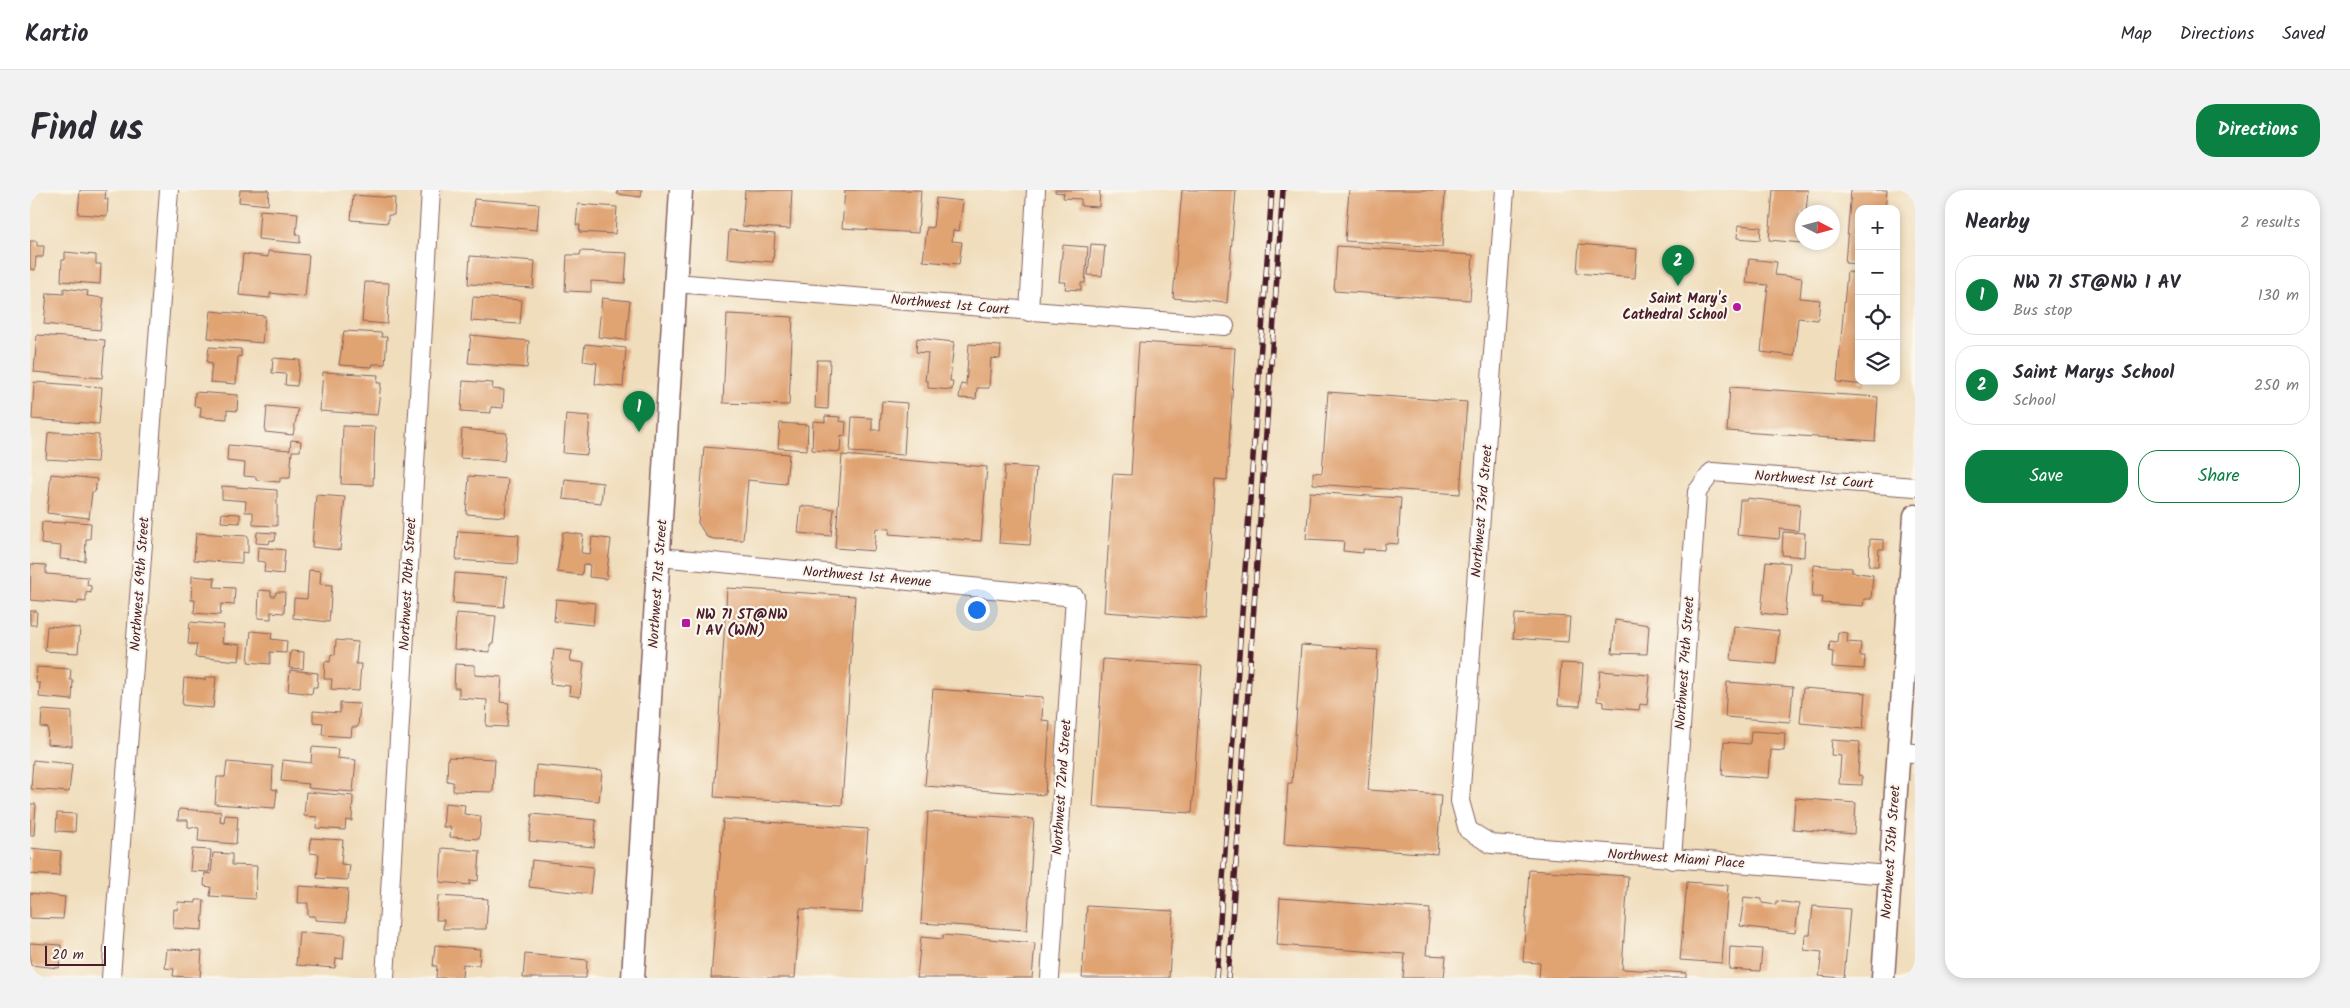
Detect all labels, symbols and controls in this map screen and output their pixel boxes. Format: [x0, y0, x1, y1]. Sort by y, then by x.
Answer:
text: Kartio [25, 15, 88, 54]
text: Map [2120, 20, 2152, 49]
text: Directions [2180, 20, 2254, 49]
text: Saved [2282, 20, 2325, 49]
text: Find us [30, 102, 143, 158]
button: Directions [2196, 104, 2320, 157]
north arrow [1795, 205, 1840, 250]
map controls [1855, 205, 1900, 385]
button: + [1855, 205, 1900, 250]
text: Nearby [1965, 206, 2030, 239]
text: 2 results [2240, 210, 2300, 235]
pin: 2 [1662, 245, 1694, 286]
button: − [1855, 250, 1900, 295]
text: NW 71 ST@NW 1 AV [2013, 268, 2180, 298]
text: 1 [1980, 283, 1984, 308]
text: 130 m [2258, 283, 2299, 308]
place label: Saint Mary's Cathedral School [1622, 288, 1727, 326]
street label: Northwest 1st Court [890, 289, 1011, 321]
button: locate [1855, 295, 1900, 340]
text: Bus stop [2013, 298, 2072, 323]
marker: Saint Mary's Cathedral School [1731, 301, 1743, 313]
button: layers [1855, 340, 1900, 385]
text: Saint Marys School [2013, 358, 2174, 388]
text: 2 [1977, 373, 1987, 398]
text: 250 m [2254, 373, 2299, 398]
text: School [2013, 388, 2056, 413]
pin: 1 [623, 391, 655, 432]
street label: Northwest 73rd Street [1465, 443, 1499, 578]
button: Save [1965, 450, 2128, 503]
button: Share [2138, 450, 2300, 503]
street label: Northwest 1st Court [1754, 465, 1875, 495]
street label: Northwest 69th Street [124, 515, 156, 652]
street label: Northwest 70th Street [394, 516, 423, 651]
street label: Northwest 71st Street [643, 518, 674, 649]
street label: Northwest 1st Avenue [802, 560, 933, 594]
street label: Northwest 74th Street [1669, 595, 1701, 731]
your location [964, 597, 990, 623]
place label: NW 71 ST@NW 1 AV (W/N) [696, 604, 788, 642]
marker: NW 71 ST@NW 1 AV (W/N) [680, 617, 692, 629]
street label: Northwest 72nd Street [1046, 718, 1078, 856]
street label: Northwest 75th Street [1875, 784, 1907, 920]
street label: Northwest Miami Place [1607, 843, 1746, 875]
scale bar [45, 943, 106, 966]
text: 20 m [52, 944, 84, 966]

